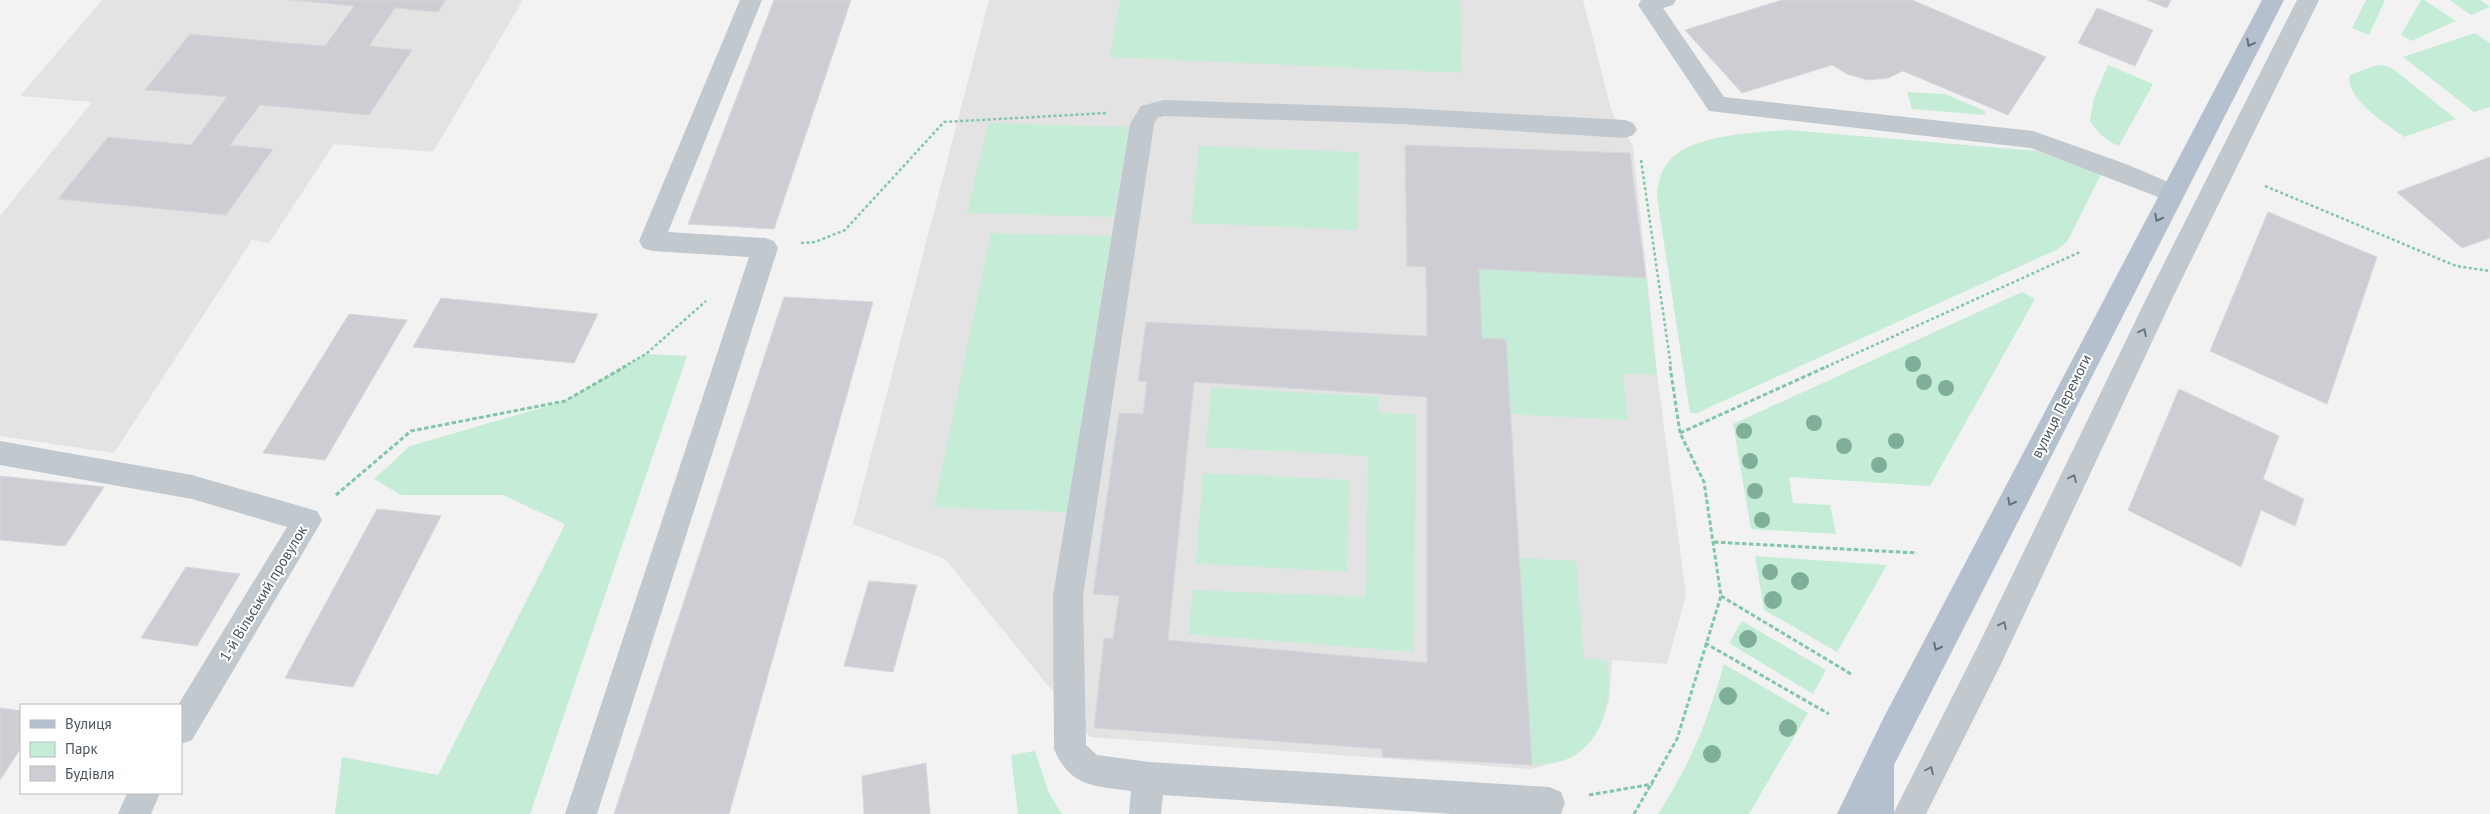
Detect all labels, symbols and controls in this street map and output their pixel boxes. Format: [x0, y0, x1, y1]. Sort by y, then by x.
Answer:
one-way arrow [2246, 38, 2256, 47]
one-way arrow [2154, 213, 2164, 222]
one-way arrow [2137, 328, 2148, 337]
street label: вулиця Перемоги [2027, 351, 2095, 461]
one-way arrow [2067, 474, 2078, 483]
one-way arrow [2007, 497, 2017, 506]
street label: 1-й Вільський провулок [215, 521, 312, 664]
one-way arrow [1997, 621, 2008, 630]
one-way arrow [1933, 642, 1943, 651]
legend [20, 704, 182, 794]
text: Вулиця [65, 714, 112, 733]
text: Парк [65, 739, 98, 758]
text: Будівля [65, 764, 114, 783]
one-way arrow [1924, 766, 1934, 775]

